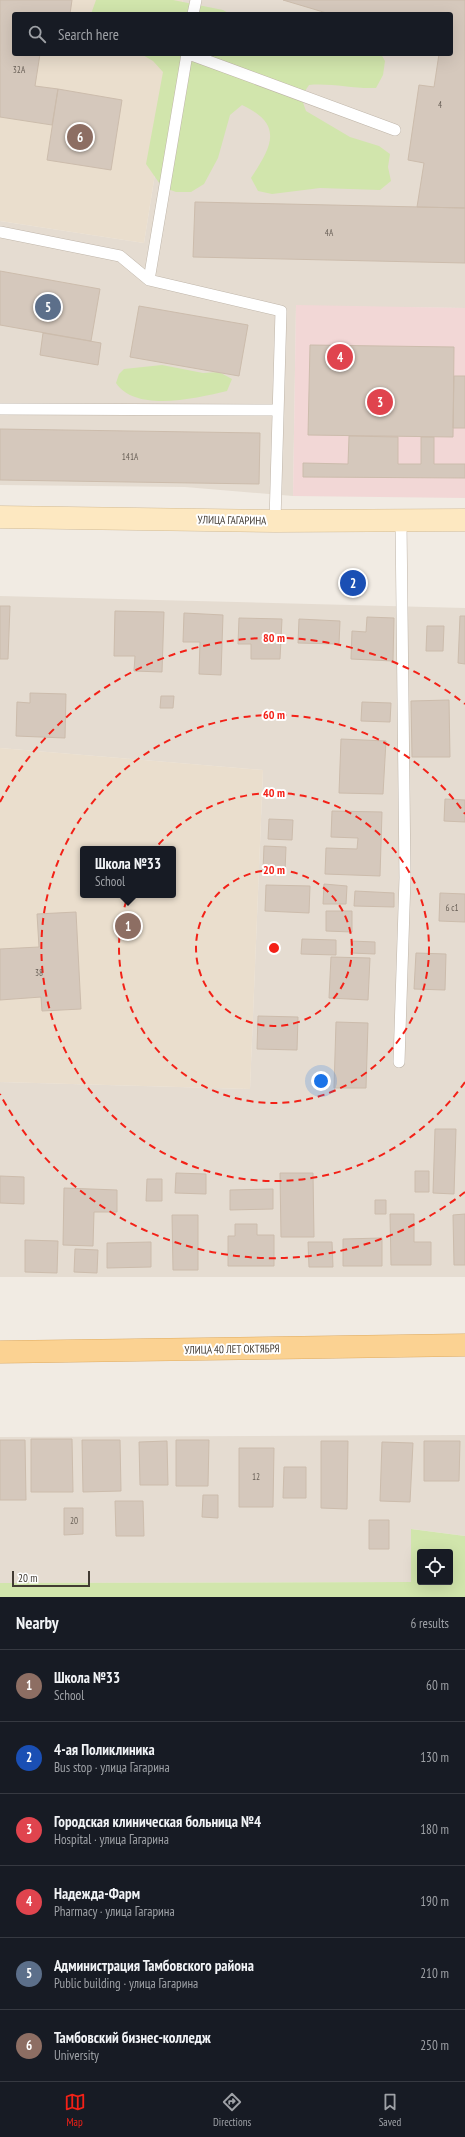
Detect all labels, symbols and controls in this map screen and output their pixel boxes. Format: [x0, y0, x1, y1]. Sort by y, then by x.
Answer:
search box [12, 12, 453, 56]
icon: search [26, 23, 48, 45]
text: Search here [58, 25, 119, 44]
house number: 32А [13, 64, 26, 75]
house number: 4 [438, 99, 442, 110]
pin: 6 [67, 122, 93, 152]
house number: 4А [325, 227, 334, 238]
pin: 5 [35, 292, 61, 322]
pin: 4 [327, 342, 353, 372]
pin: 3 [367, 387, 393, 417]
house number: 141А [122, 451, 139, 462]
street label: УЛИЦА ГАГАРИНА [198, 512, 267, 528]
pin: 2 [340, 568, 366, 598]
text: 80 m [263, 630, 285, 645]
text: 60 m [263, 707, 285, 722]
text: 40 m [263, 785, 285, 800]
popup [80, 846, 176, 898]
text: Школа №33 [95, 854, 161, 873]
text: 20 m [263, 862, 285, 877]
text: School [95, 873, 125, 890]
house number: 6 с1 [445, 902, 459, 913]
pin: 1 [115, 911, 141, 941]
centre of rings [267, 941, 281, 955]
house number: 38 [35, 967, 43, 978]
your location [311, 1071, 331, 1091]
street label: УЛИЦА 40 ЛЕТ ОКТЯБРЯ [184, 1341, 280, 1357]
house number: 12 [252, 1471, 260, 1482]
house number: 20 [70, 1515, 78, 1526]
map controls [417, 1549, 453, 1585]
button: locate [417, 1549, 453, 1585]
scale bar [12, 1569, 90, 1588]
text: 20 m [18, 1571, 37, 1585]
text: Nearby [16, 1612, 59, 1634]
text: 6 results [410, 1615, 449, 1632]
text: Школа №33 [54, 1668, 120, 1687]
text: 1 [26, 1677, 32, 1694]
text: 60 m [426, 1677, 449, 1694]
text: School [54, 1687, 84, 1704]
text: 4-ая Поликлиника [54, 1740, 155, 1759]
text: 2 [26, 1749, 32, 1766]
text: 130 m [420, 1749, 449, 1766]
text: Bus stop · улица Гагарина [54, 1759, 170, 1776]
text: Городская клиническая больница №4 [54, 1812, 261, 1831]
text: 3 [26, 1821, 32, 1838]
text: 180 m [420, 1821, 449, 1838]
text: Hospital · улица Гагарина [54, 1831, 169, 1848]
text: Надежда-Фарм [54, 1884, 140, 1903]
text: 4 [26, 1893, 32, 1910]
text: 190 m [420, 1893, 449, 1910]
text: Pharmacy · улица Гагарина [54, 1903, 175, 1920]
text: Администрация Тамбовского района [54, 1956, 254, 1975]
text: 5 [26, 1965, 32, 1982]
text: 210 m [420, 1965, 449, 1982]
text: Public building · улица Гагарина [54, 1975, 198, 1992]
text: Тамбовский бизнес-колледж [54, 2028, 211, 2047]
text: 6 [26, 2037, 32, 2054]
text: 250 m [420, 2037, 449, 2054]
text: University [54, 2047, 99, 2064]
tab: Map [64, 2091, 86, 2129]
tab: Directions [213, 2091, 251, 2129]
tab: Saved [379, 2091, 401, 2129]

